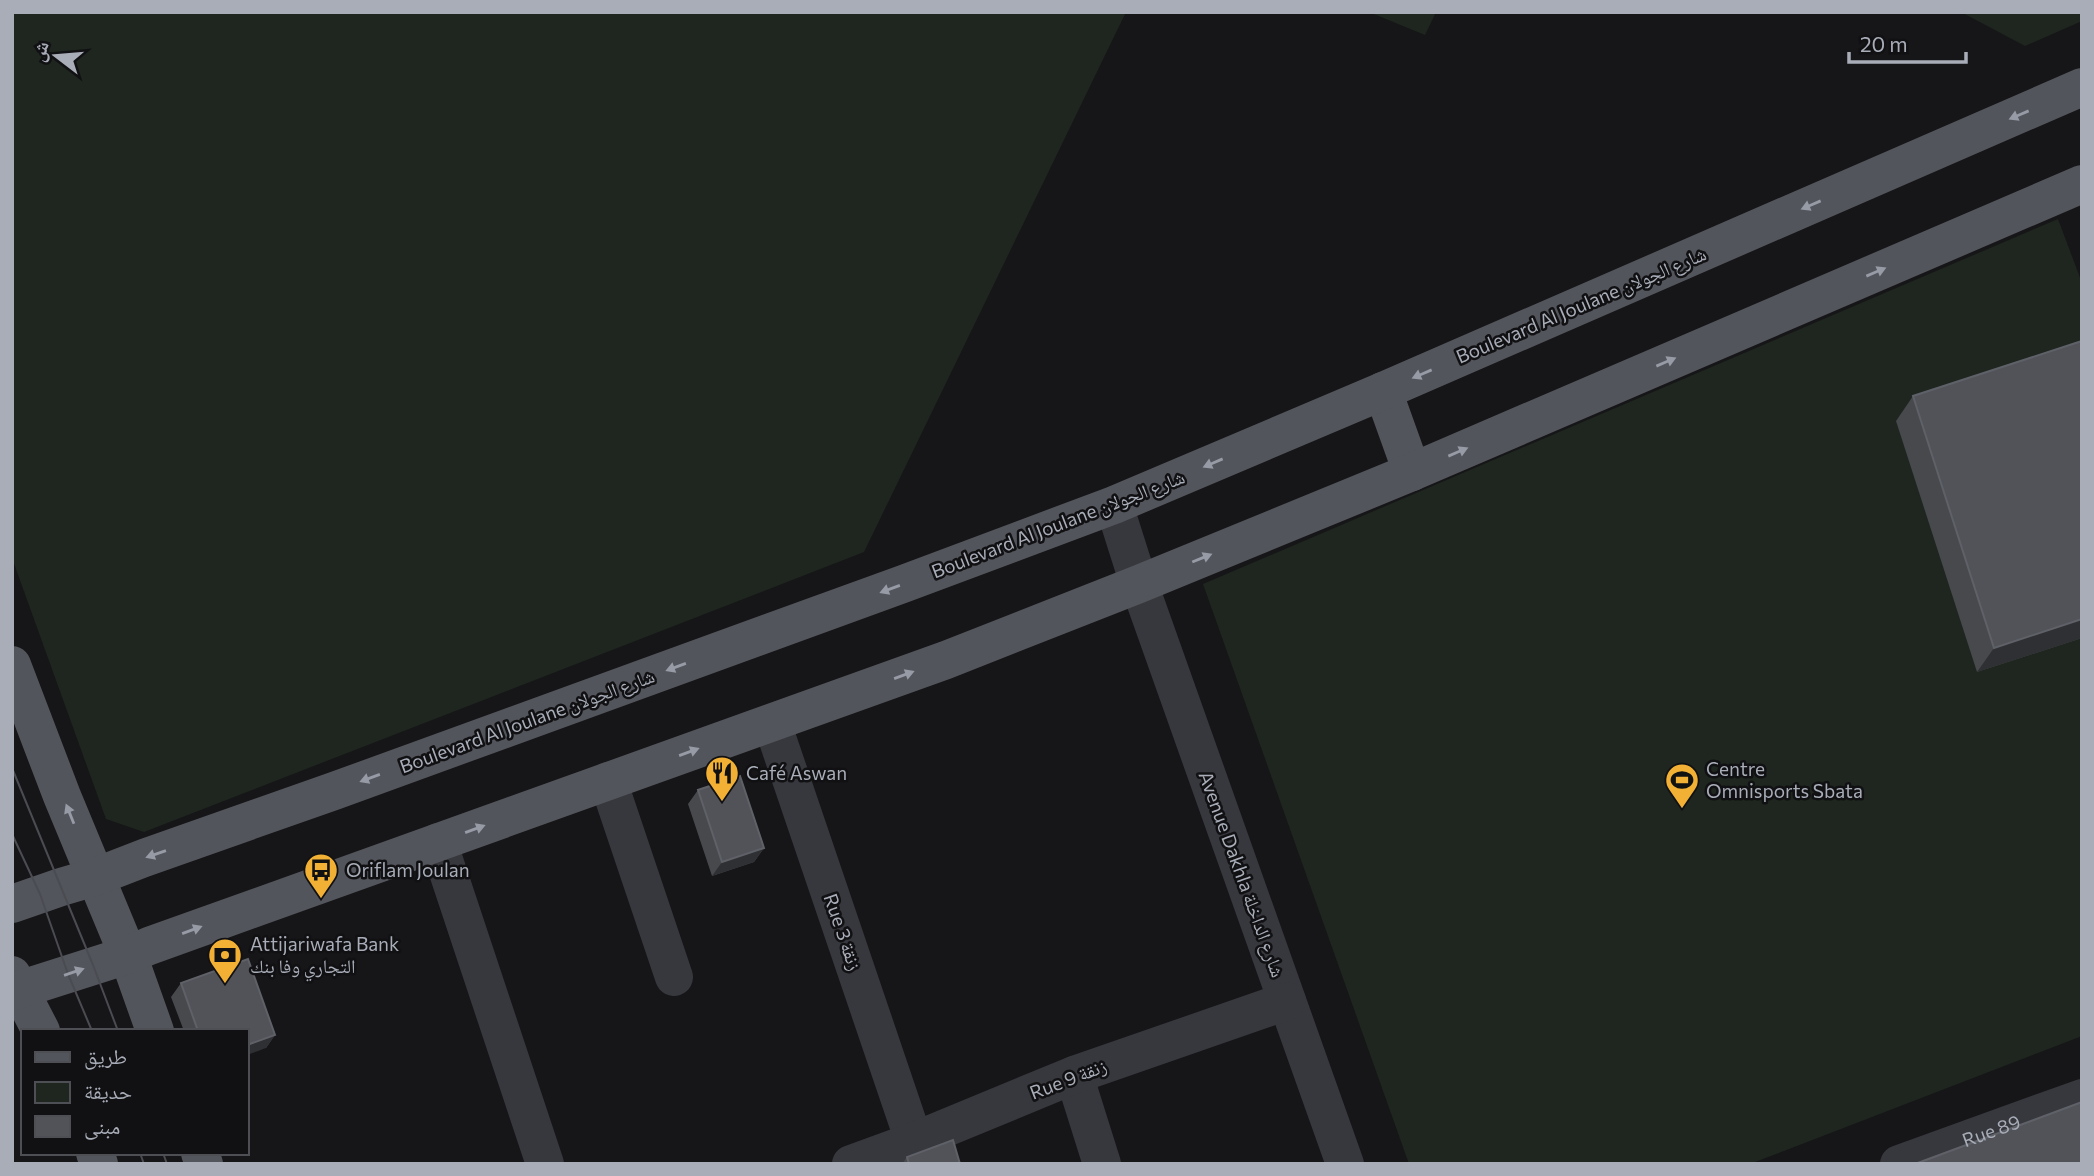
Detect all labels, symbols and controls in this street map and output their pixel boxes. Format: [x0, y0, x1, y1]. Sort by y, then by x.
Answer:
north arrow [21, 21, 91, 91]
scale bar [1849, 21, 1966, 65]
text: 20 m [1860, 31, 1908, 56]
text: ش [25, 38, 54, 64]
one-way arrow [2008, 109, 2029, 120]
one-way arrow [1800, 200, 1821, 211]
street label: Boulevard Al Joulane شارع الجولان [1452, 241, 1710, 369]
one-way arrow [1865, 266, 1886, 277]
one-way arrow [1656, 356, 1677, 367]
one-way arrow [1412, 368, 1432, 380]
one-way arrow [1447, 446, 1468, 457]
one-way arrow [1203, 457, 1223, 469]
street label: Boulevard Al Joulane شارع الجولان [928, 465, 1188, 583]
one-way arrow [1192, 553, 1213, 564]
one-way arrow [879, 584, 900, 595]
one-way arrow [666, 662, 687, 673]
street label: Boulevard Al Joulane شارع الجولان [396, 664, 658, 778]
one-way arrow [893, 669, 914, 680]
one-way arrow [679, 746, 700, 757]
restaurant icon: Café Aswan [703, 754, 741, 803]
place label: Centre Omnisports Sbata [1706, 757, 1863, 802]
place label: Café Aswan [746, 761, 847, 784]
sports icon: Centre Omnisports Sbata [1663, 761, 1701, 810]
street label: Avenue Dakhla شارع الداخلة [1193, 768, 1291, 980]
one-way arrow [360, 773, 381, 784]
one-way arrow [64, 804, 75, 825]
one-way arrow [465, 823, 486, 834]
one-way arrow [145, 849, 166, 860]
bus stop icon: Oriflam Joulan [302, 851, 340, 900]
place label: Oriflam Joulan [346, 858, 470, 881]
street label: Rue 3 زنقة [819, 890, 867, 974]
one-way arrow [181, 924, 202, 935]
place label: Attijariwafa Bank التجاري وفا بنك [250, 932, 399, 982]
bank icon: Attijariwafa Bank التجاري وفا بنك [206, 936, 244, 985]
one-way arrow [63, 966, 84, 977]
legend [21, 1029, 248, 1155]
text: طريق [84, 1043, 127, 1070]
street label: Rue 9 زنقة [1026, 1053, 1110, 1105]
text: حديقة [84, 1078, 132, 1103]
street label: Rue 89 [1959, 1109, 2023, 1151]
text: مبنى [84, 1113, 120, 1140]

